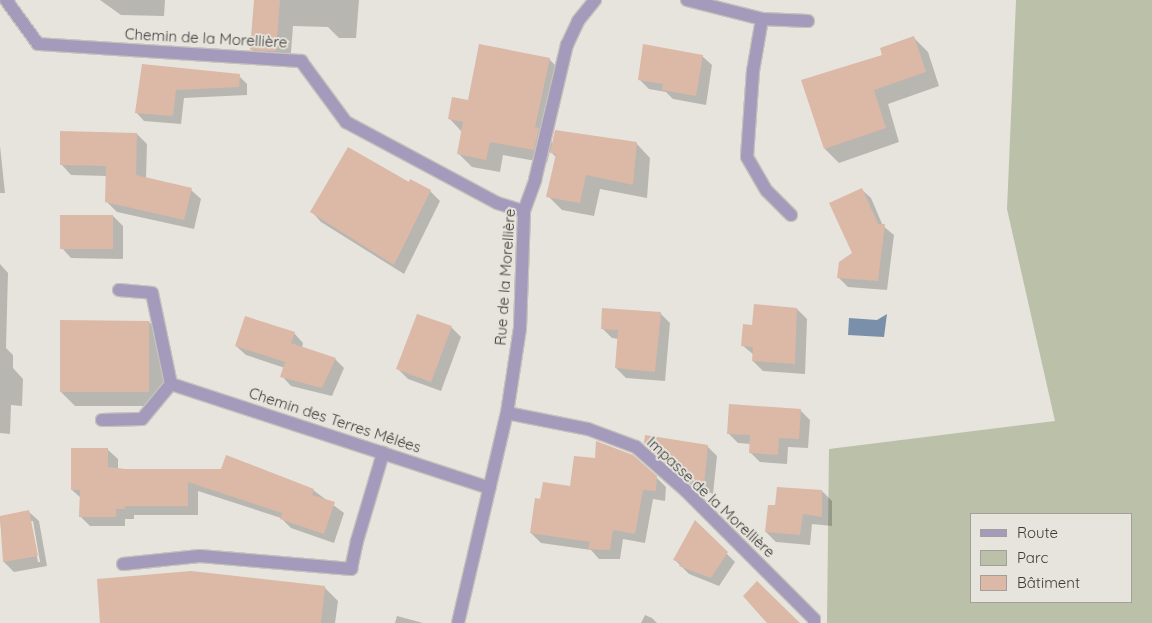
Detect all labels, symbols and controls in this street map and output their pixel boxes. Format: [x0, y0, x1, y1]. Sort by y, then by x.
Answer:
street label: Chemin de la Morellière [124, 25, 288, 51]
street label: Rue de la Morellière [491, 208, 519, 346]
street label: Chemin des Terres Mêlées [247, 384, 423, 456]
street label: Impasse de la Morellière [643, 433, 779, 561]
legend [970, 513, 1132, 603]
text: Route [1017, 523, 1058, 542]
text: Parc [1017, 548, 1048, 567]
text: Bâtiment [1017, 573, 1080, 592]

